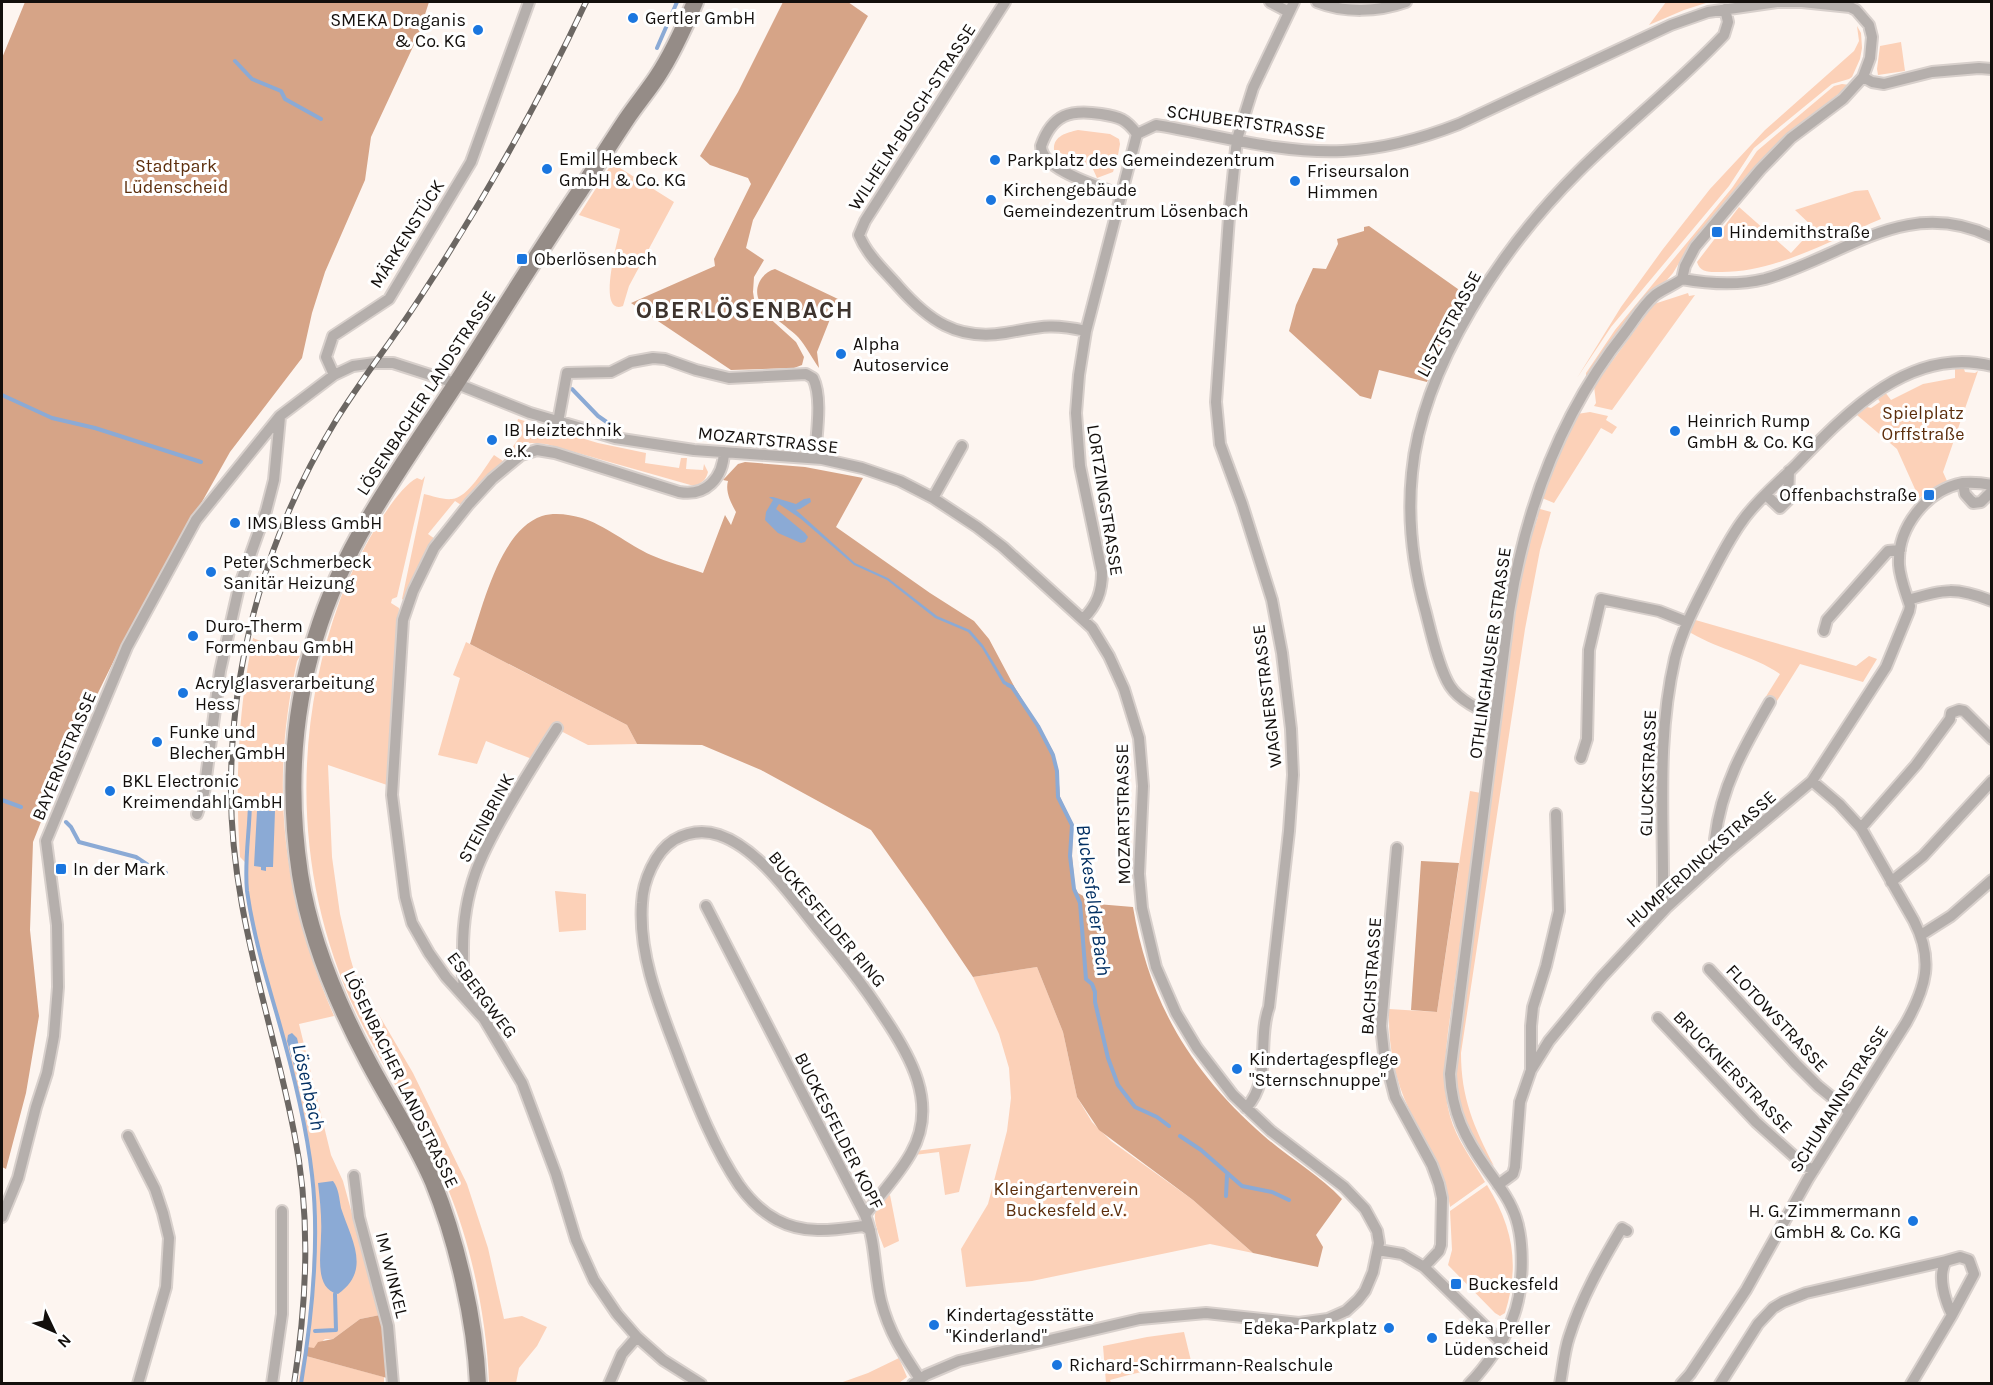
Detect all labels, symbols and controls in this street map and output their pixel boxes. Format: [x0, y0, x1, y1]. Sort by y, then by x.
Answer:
place label: Gertler GmbH [645, 7, 755, 29]
place label: SMEKA Draganis & Co. KG [330, 9, 466, 52]
marker: Gertler GmbH [626, 11, 640, 25]
street label: WILHELM-BUSCH-STRASSE [843, 20, 981, 214]
marker: SMEKA Draganis & Co. KG [471, 23, 485, 37]
street label: SCHUBERTSTRASSE [1165, 100, 1327, 144]
place label: Emil Hembeck GmbH & Co. KG [559, 148, 686, 191]
place label: Parkplatz des Gemeindezentrum [1007, 149, 1275, 171]
marker: Parkplatz des Gemeindezentrum [988, 153, 1002, 167]
park label: Stadtpark Lüdenscheid [124, 155, 228, 198]
place label: Friseursalon Himmen [1307, 160, 1410, 203]
marker: Emil Hembeck GmbH & Co. KG [540, 162, 554, 176]
marker: Friseursalon Himmen [1288, 174, 1302, 188]
street label: MÄRKENSTÜCK [365, 176, 449, 292]
place label: Kirchengebäude Gemeindezentrum Lösenbach [1003, 179, 1249, 222]
marker: Kirchengebäude Gemeindezentrum Lösenbach [984, 193, 998, 207]
place label: Hindemithstraße [1729, 221, 1870, 243]
marker: Hindemithstraße [1710, 225, 1724, 239]
place label: Oberlösenbach [534, 248, 657, 270]
marker: Oberlösenbach [515, 252, 529, 266]
street label: LISZTSTRASSE [1412, 267, 1486, 381]
street label: LÖSENBACHER LANDSTRASSE [352, 287, 500, 499]
district label: OBERLÖSENBACH [636, 296, 854, 324]
place label: Alpha Autoservice [853, 333, 949, 376]
marker: Alpha Autoservice [834, 347, 848, 361]
park label: Spielplatz Orffstraße [1882, 402, 1964, 445]
place label: Heinrich Rump GmbH & Co. KG [1687, 410, 1814, 453]
place label: IB Heiztechnik e.K. [504, 419, 622, 462]
street label: MOZARTSTRASSE [697, 422, 839, 458]
street label: LORTZINGSTRASSE [1082, 423, 1128, 577]
marker: Heinrich Rump GmbH & Co. KG [1668, 424, 1682, 438]
marker: IB Heiztechnik e.K. [485, 433, 499, 447]
place label: Offenbachstraße [1779, 484, 1917, 506]
marker: Offenbachstraße [1922, 488, 1936, 502]
place label: IMS Bless GmbH [247, 512, 382, 534]
marker: IMS Bless GmbH [228, 516, 242, 530]
street label: OTHLINGHAUSER STRASSE [1464, 546, 1516, 760]
place label: Peter Schmerbeck Sanitär Heizung [223, 551, 372, 594]
marker: Peter Schmerbeck Sanitär Heizung [204, 565, 218, 579]
place label: Duro-Therm Formenbau GmbH [205, 615, 354, 658]
street label: WAGNERSTRASSE [1247, 623, 1287, 769]
marker: Duro-Therm Formenbau GmbH [186, 629, 200, 643]
place label: Acrylglasverarbeitung Hess [195, 672, 374, 715]
marker: Acrylglasverarbeitung Hess [176, 686, 190, 700]
street label: BAYERNSTRASSE [27, 688, 101, 824]
street label: GLUCKSTRASSE [1635, 709, 1661, 837]
place label: Funke und Blecher GmbH [169, 721, 286, 764]
marker: Funke und Blecher GmbH [150, 735, 164, 749]
street label: MOZARTSTRASSE [1111, 743, 1135, 885]
place label: BKL Electronic Kreimendahl GmbH [122, 770, 283, 813]
street label: STEINBRINK [453, 770, 519, 866]
marker: BKL Electronic Kreimendahl GmbH [103, 784, 117, 798]
street label: HUMPERDINCKSTRASSE [1621, 786, 1781, 932]
water label: Buckesfelder Bach [1071, 823, 1116, 977]
street label: BUCKESFELDER RING [764, 846, 890, 992]
place label: In der Mark [73, 858, 166, 880]
marker: In der Mark [54, 862, 68, 876]
street label: BACHSTRASSE [1356, 917, 1386, 1035]
street label: ESBERGWEG [442, 947, 522, 1043]
street label: FLOTOWSTRASSE [1721, 960, 1833, 1076]
street label: LÖSENBACHER LANDSTRASSE [339, 967, 463, 1191]
street label: BRUCKNERSTRASSE [1669, 1006, 1797, 1138]
street label: SCHUMANNSTRASSE [1785, 1021, 1893, 1177]
water label: Lösenbach [287, 1041, 330, 1133]
place label: Kindertagespflege "Sternschnuppe" [1249, 1048, 1399, 1091]
street label: BUCKESFELDER KOPF [790, 1049, 888, 1213]
marker: Kindertagespflege "Sternschnuppe" [1230, 1062, 1244, 1076]
park label: Kleingartenverein Buckesfeld e.V. [993, 1178, 1139, 1221]
place label: H. G. Zimmermann GmbH & Co. KG [1748, 1200, 1901, 1243]
marker: H. G. Zimmermann GmbH & Co. KG [1906, 1214, 1920, 1228]
street label: IM WINKEL [371, 1230, 413, 1321]
place label: Buckesfeld [1468, 1273, 1559, 1295]
marker: Buckesfeld [1449, 1277, 1463, 1291]
north arrow [24, 1301, 84, 1361]
place label: Kindertagesstätte "Kinderland" [946, 1304, 1094, 1347]
place label: Edeka-Parkplatz [1243, 1317, 1377, 1339]
place label: Edeka Preller Lüdenscheid [1444, 1317, 1550, 1360]
marker: Kindertagesstätte "Kinderland" [927, 1318, 941, 1332]
marker: Edeka-Parkplatz [1382, 1321, 1396, 1335]
text: N [54, 1330, 75, 1352]
marker: Edeka Preller Lüdenscheid [1425, 1331, 1439, 1345]
place label: Richard-Schirrmann-Realschule [1069, 1354, 1333, 1376]
marker: Richard-Schirrmann-Realschule [1050, 1358, 1064, 1372]

